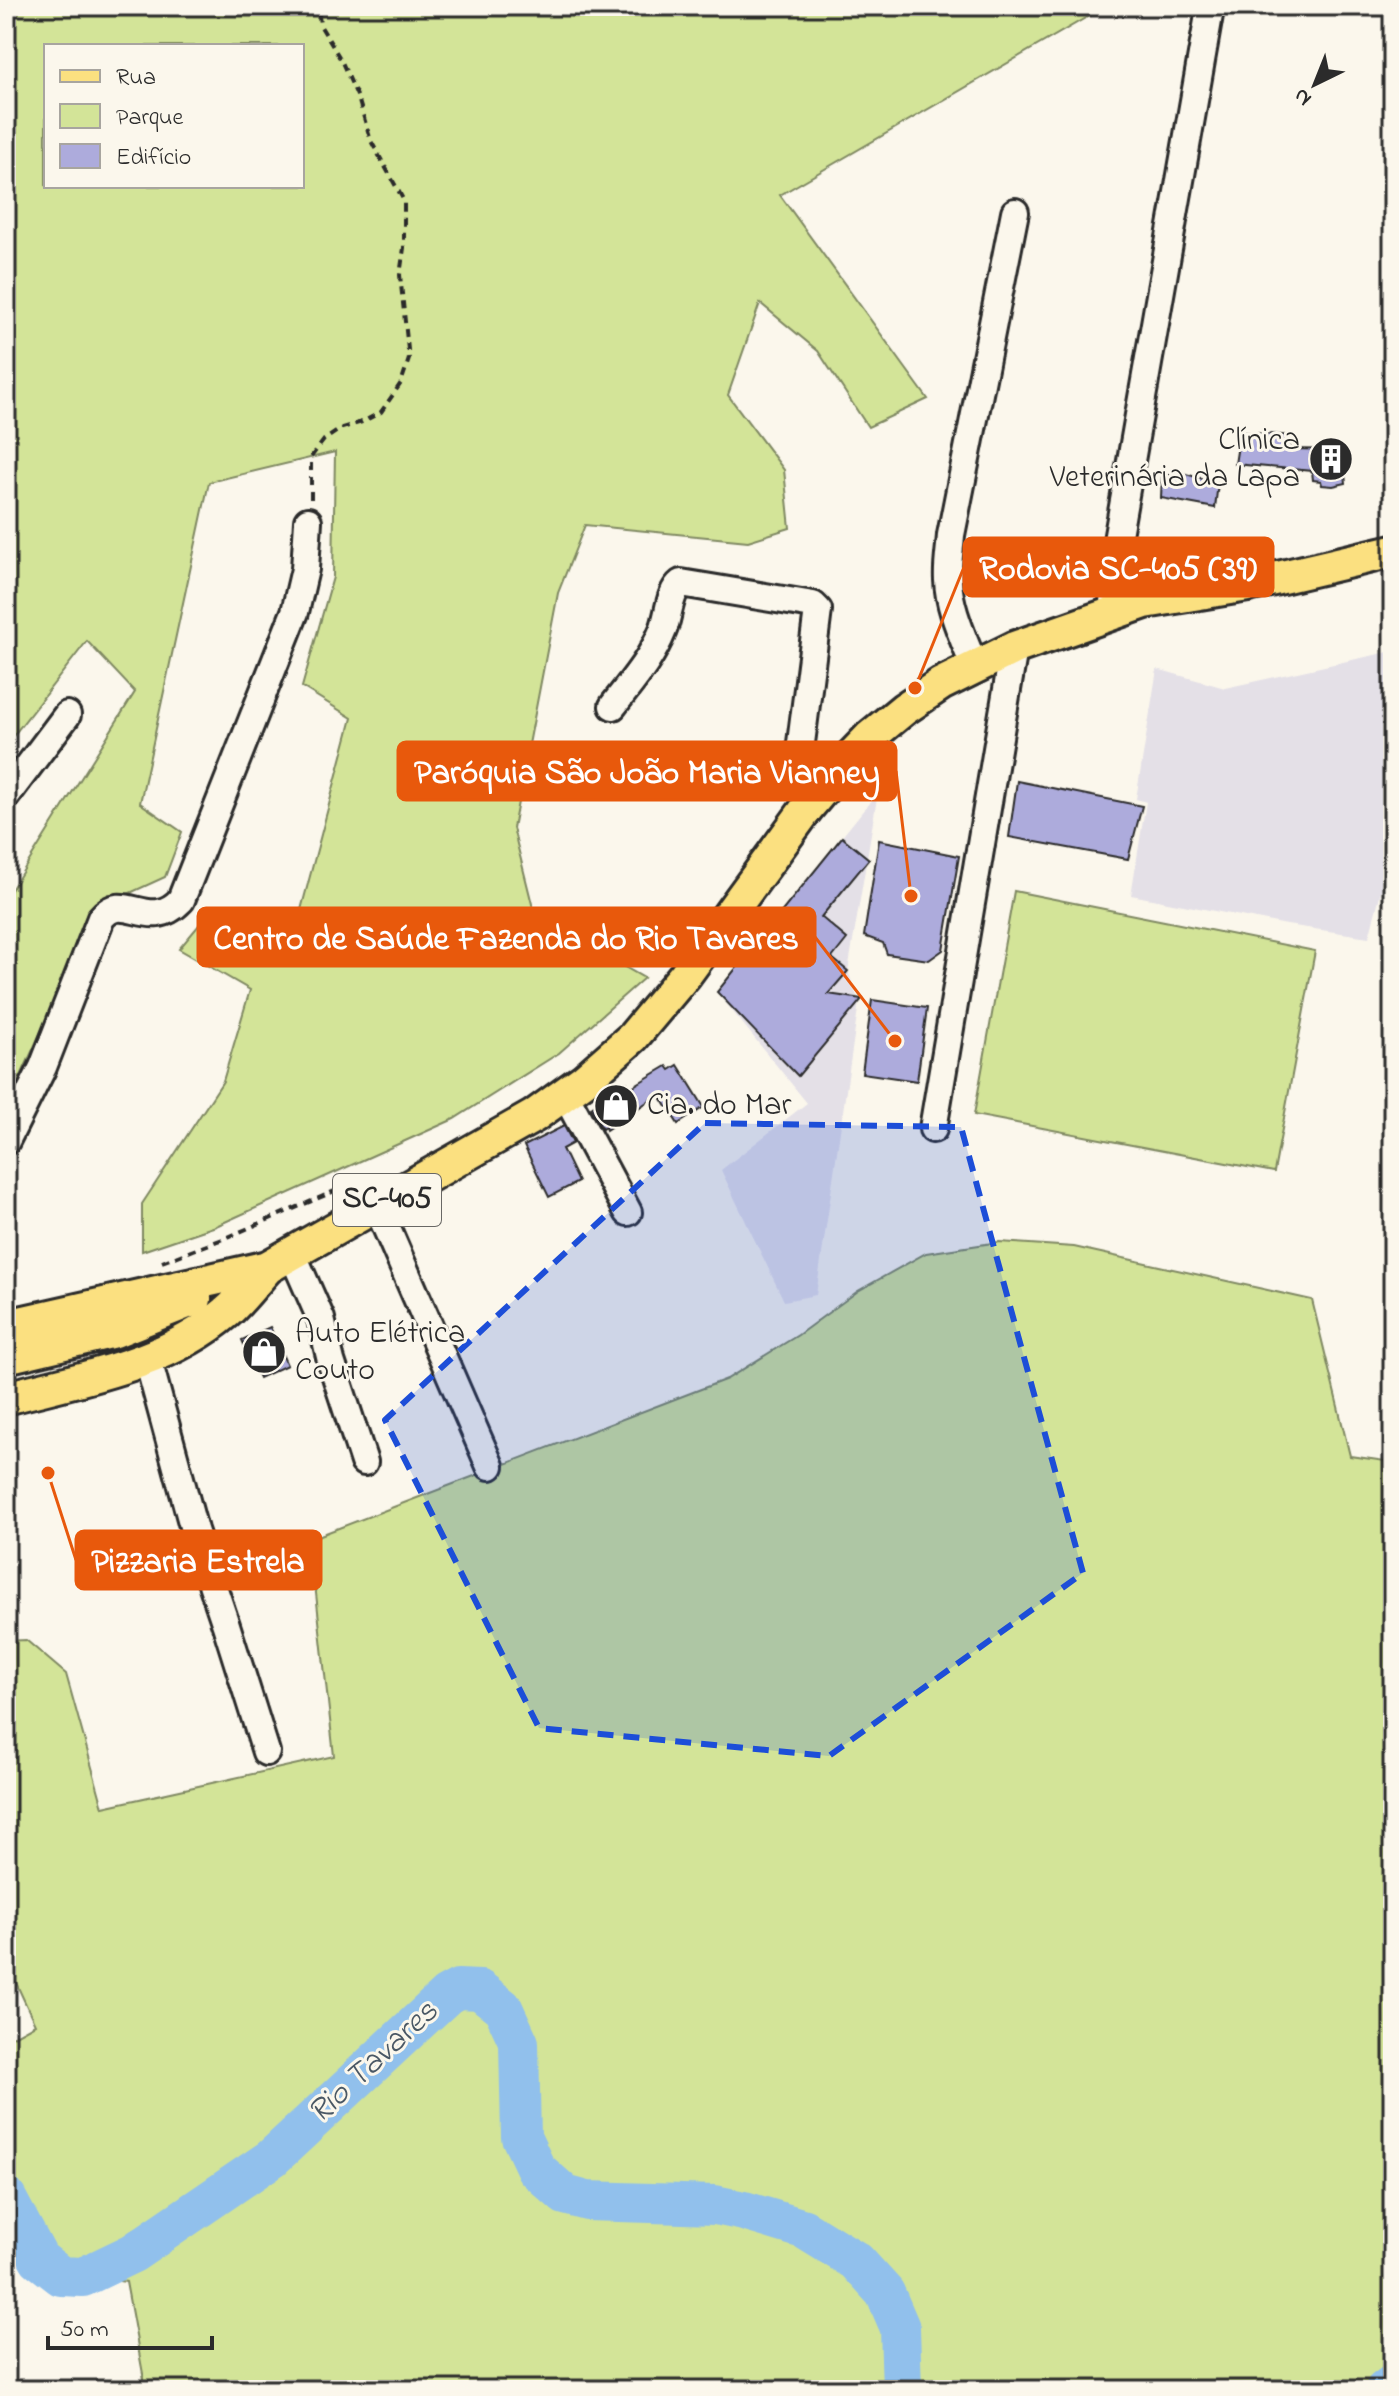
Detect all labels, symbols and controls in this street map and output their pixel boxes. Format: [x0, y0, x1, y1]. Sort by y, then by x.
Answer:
legend [44, 44, 304, 188]
north arrow [1275, 44, 1355, 124]
text: Rua [116, 61, 156, 96]
text: N [1287, 80, 1320, 113]
text: Parque [116, 101, 183, 136]
text: Edifício [116, 141, 191, 176]
place label: Clínica Veterinária da Lapa [1049, 418, 1300, 502]
building icon: Clínica Veterinária da Lapa [1307, 435, 1355, 483]
callout: Rodovia SC-405 (39) [964, 538, 1273, 596]
text: Rodovia SC-405 (39) [979, 546, 1257, 596]
callout: Paróquia São João Maria Vianney [398, 742, 896, 800]
text: Paróquia São João Maria Vianney [414, 750, 880, 801]
callout: Centro de Saúde Fazenda do Rio Tavares [198, 908, 815, 966]
text: Centro de Saúde Fazenda do Rio Tavares [213, 916, 799, 966]
shop icon: Cia. do Mar [592, 1082, 640, 1130]
place label: Cia. do Mar [647, 1083, 791, 1130]
road number: SC-405 [333, 1174, 441, 1226]
place label: Auto Elétrica Couto [295, 1311, 465, 1395]
shop icon: Auto Elétrica Couto [240, 1328, 288, 1376]
callout: Pizzaria Estrela [76, 1531, 321, 1589]
text: Pizzaria Estrela [91, 1539, 305, 1589]
water label: Rio Tavares [297, 1988, 451, 2137]
scale bar [48, 2300, 212, 2350]
text: 50 m [60, 2313, 109, 2348]

